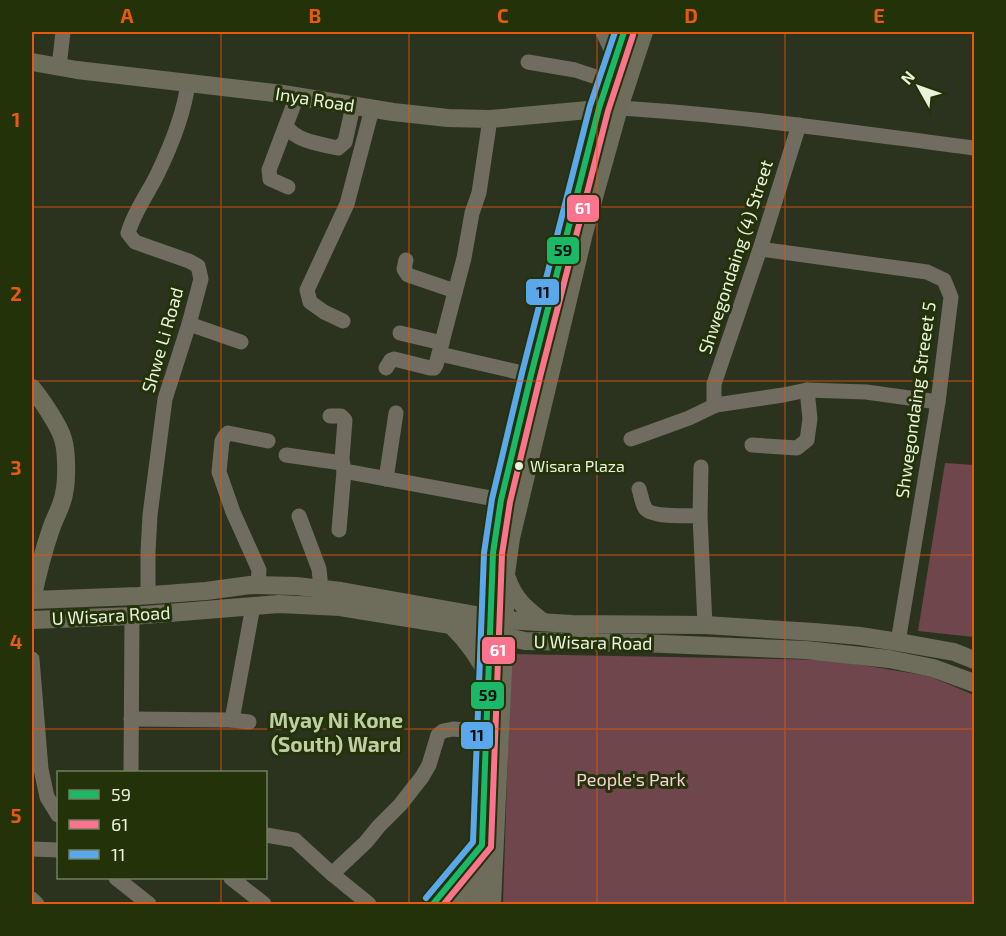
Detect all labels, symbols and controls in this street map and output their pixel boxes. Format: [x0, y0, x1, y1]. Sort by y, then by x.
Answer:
text: A [120, 3, 134, 27]
text: B [309, 3, 321, 27]
text: C [497, 3, 509, 27]
text: D [684, 3, 698, 27]
text: E [873, 3, 885, 27]
north arrow [889, 57, 949, 117]
text: N [896, 67, 918, 88]
street label: Inya Road [274, 82, 356, 116]
text: 1 [12, 107, 20, 131]
street label: Shwegondaing (4) Street [693, 157, 777, 357]
line badge: 61 [566, 194, 600, 223]
text: 61 [575, 198, 591, 217]
line badge: 59 [546, 236, 580, 265]
text: 59 [554, 240, 572, 259]
line badge: 11 [525, 278, 560, 306]
text: 2 [10, 281, 22, 305]
text: 11 [536, 282, 550, 301]
street label: Shwe Li Road [137, 285, 188, 395]
street label: Shwegondaing Streeet 5 [890, 300, 940, 500]
text: 3 [10, 455, 22, 479]
place label: Wisara Plaza [530, 456, 625, 475]
marker: Wisara Plaza [513, 460, 525, 472]
street label: U Wisara Road [51, 601, 171, 629]
text: 4 [10, 629, 23, 653]
street label: U Wisara Road [533, 630, 653, 654]
line badge: 61 [481, 636, 516, 665]
text: 61 [490, 640, 506, 659]
line badge: 59 [470, 681, 505, 710]
text: 59 [479, 685, 497, 704]
district label: Myay Ni Kone (South) Ward [269, 707, 403, 756]
line badge: 11 [460, 721, 494, 750]
text: 11 [470, 725, 484, 744]
park label: People's Park [576, 768, 686, 790]
legend [57, 771, 267, 879]
text: 59 [111, 783, 131, 805]
text: 5 [10, 803, 22, 827]
text: 61 [111, 813, 128, 835]
text: 11 [111, 843, 125, 865]

